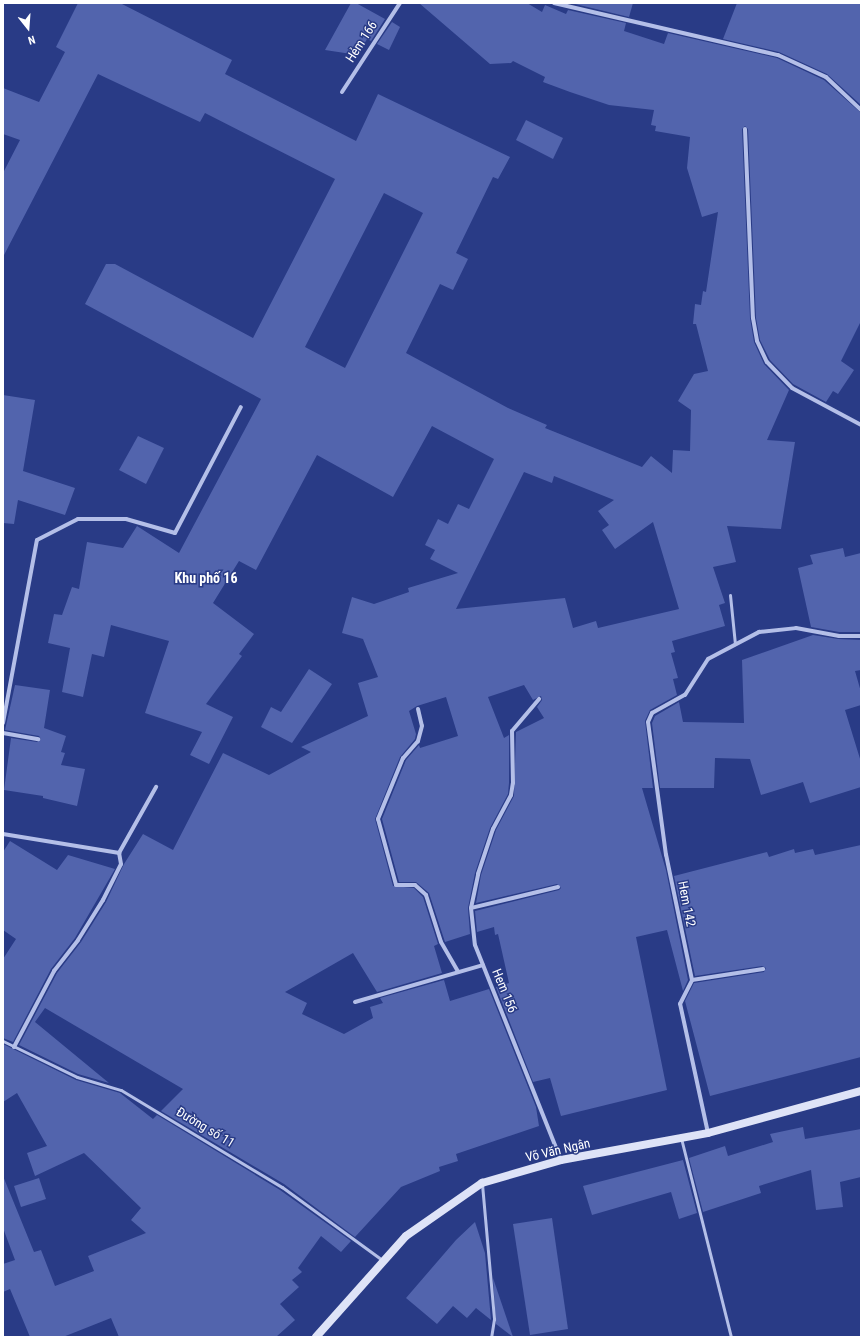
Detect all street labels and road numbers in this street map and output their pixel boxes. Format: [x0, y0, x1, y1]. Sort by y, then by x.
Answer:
street label: Hẻm 166 [343, 18, 381, 66]
street label: Hem 142 [674, 880, 698, 928]
street label: Hem 156 [488, 967, 520, 1015]
street label: Đường số 11 [173, 1105, 237, 1151]
street label: Võ Văn Ngân [524, 1136, 592, 1166]

